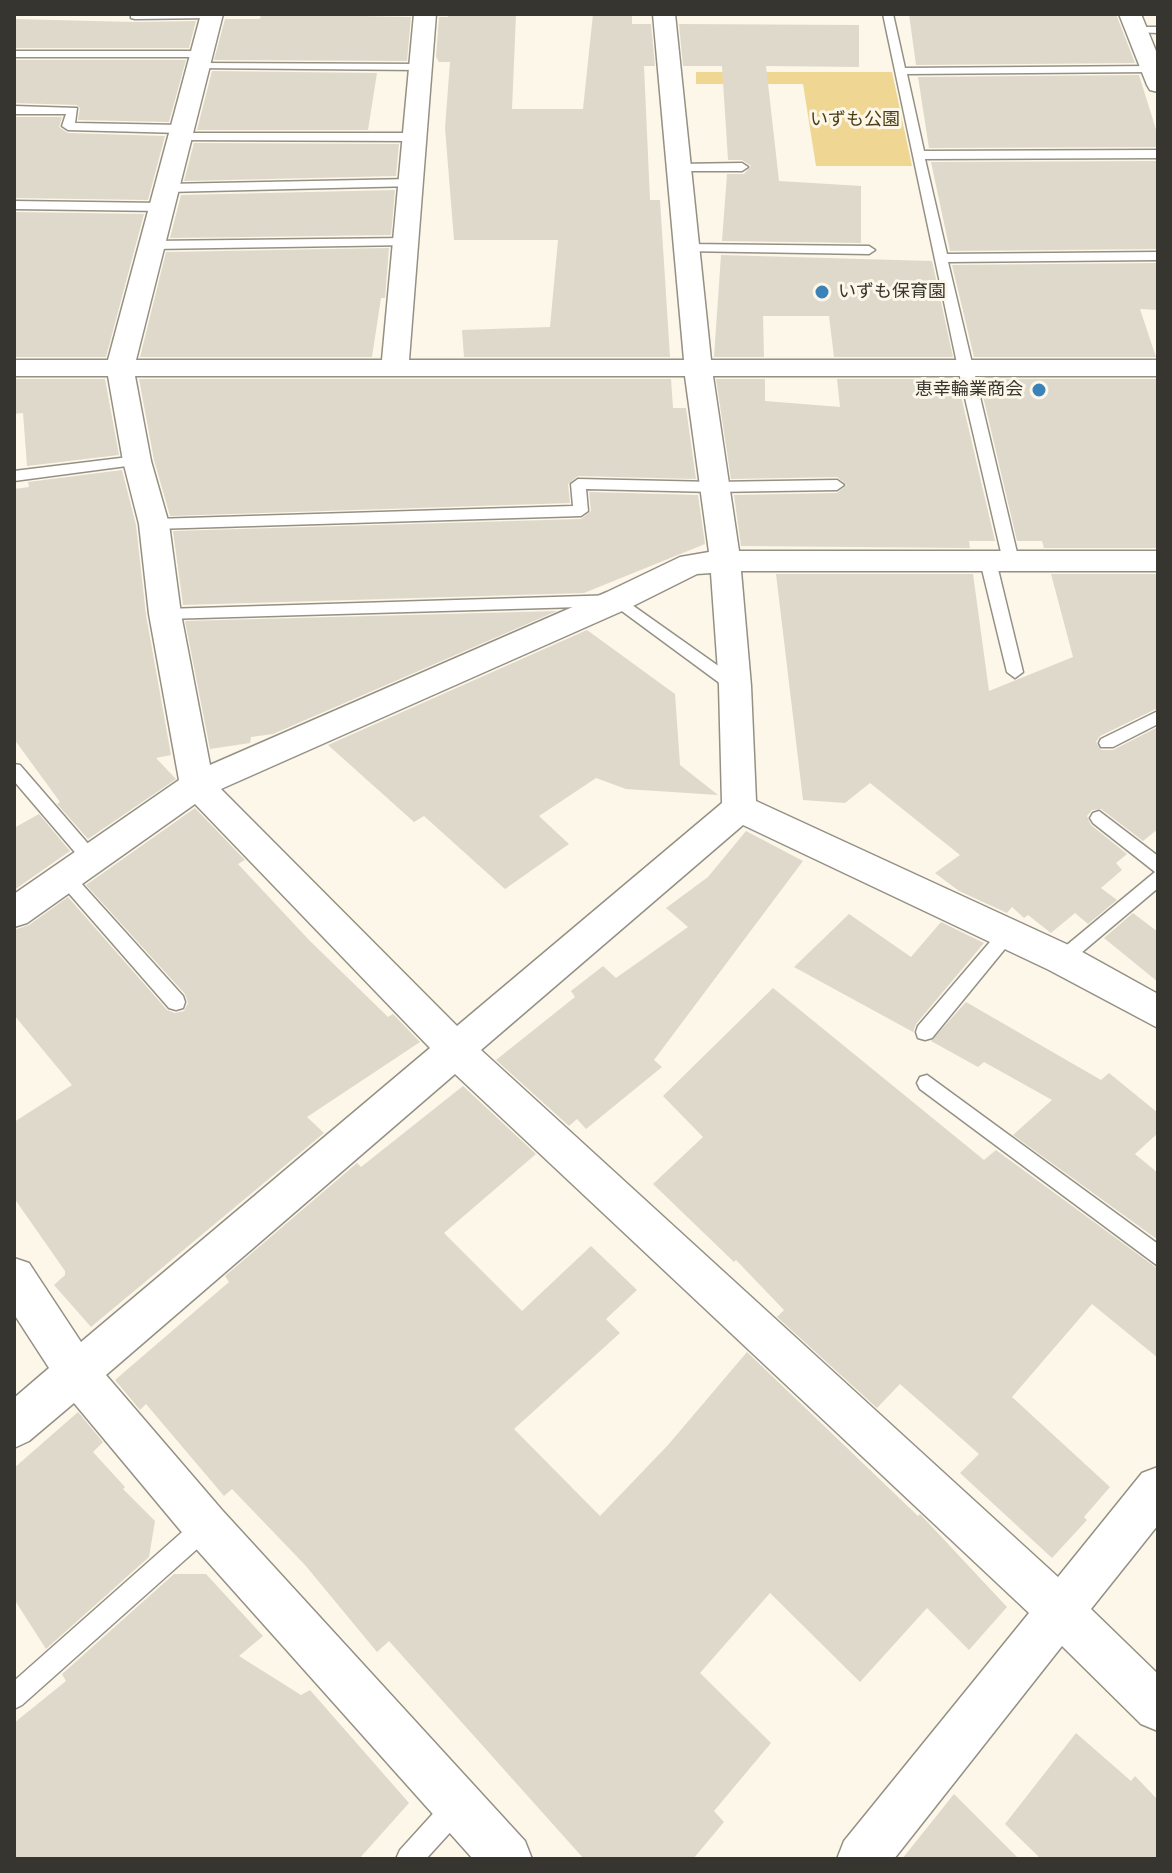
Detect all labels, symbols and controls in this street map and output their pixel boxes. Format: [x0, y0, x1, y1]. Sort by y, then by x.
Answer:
park label: いずも公園 [810, 109, 900, 131]
place label: いずも保育園 [838, 281, 946, 303]
marker: いずも保育園 [813, 283, 831, 301]
place label: 恵幸輪業商会 [915, 379, 1023, 401]
marker: 恵幸輪業商会 [1030, 381, 1048, 399]

